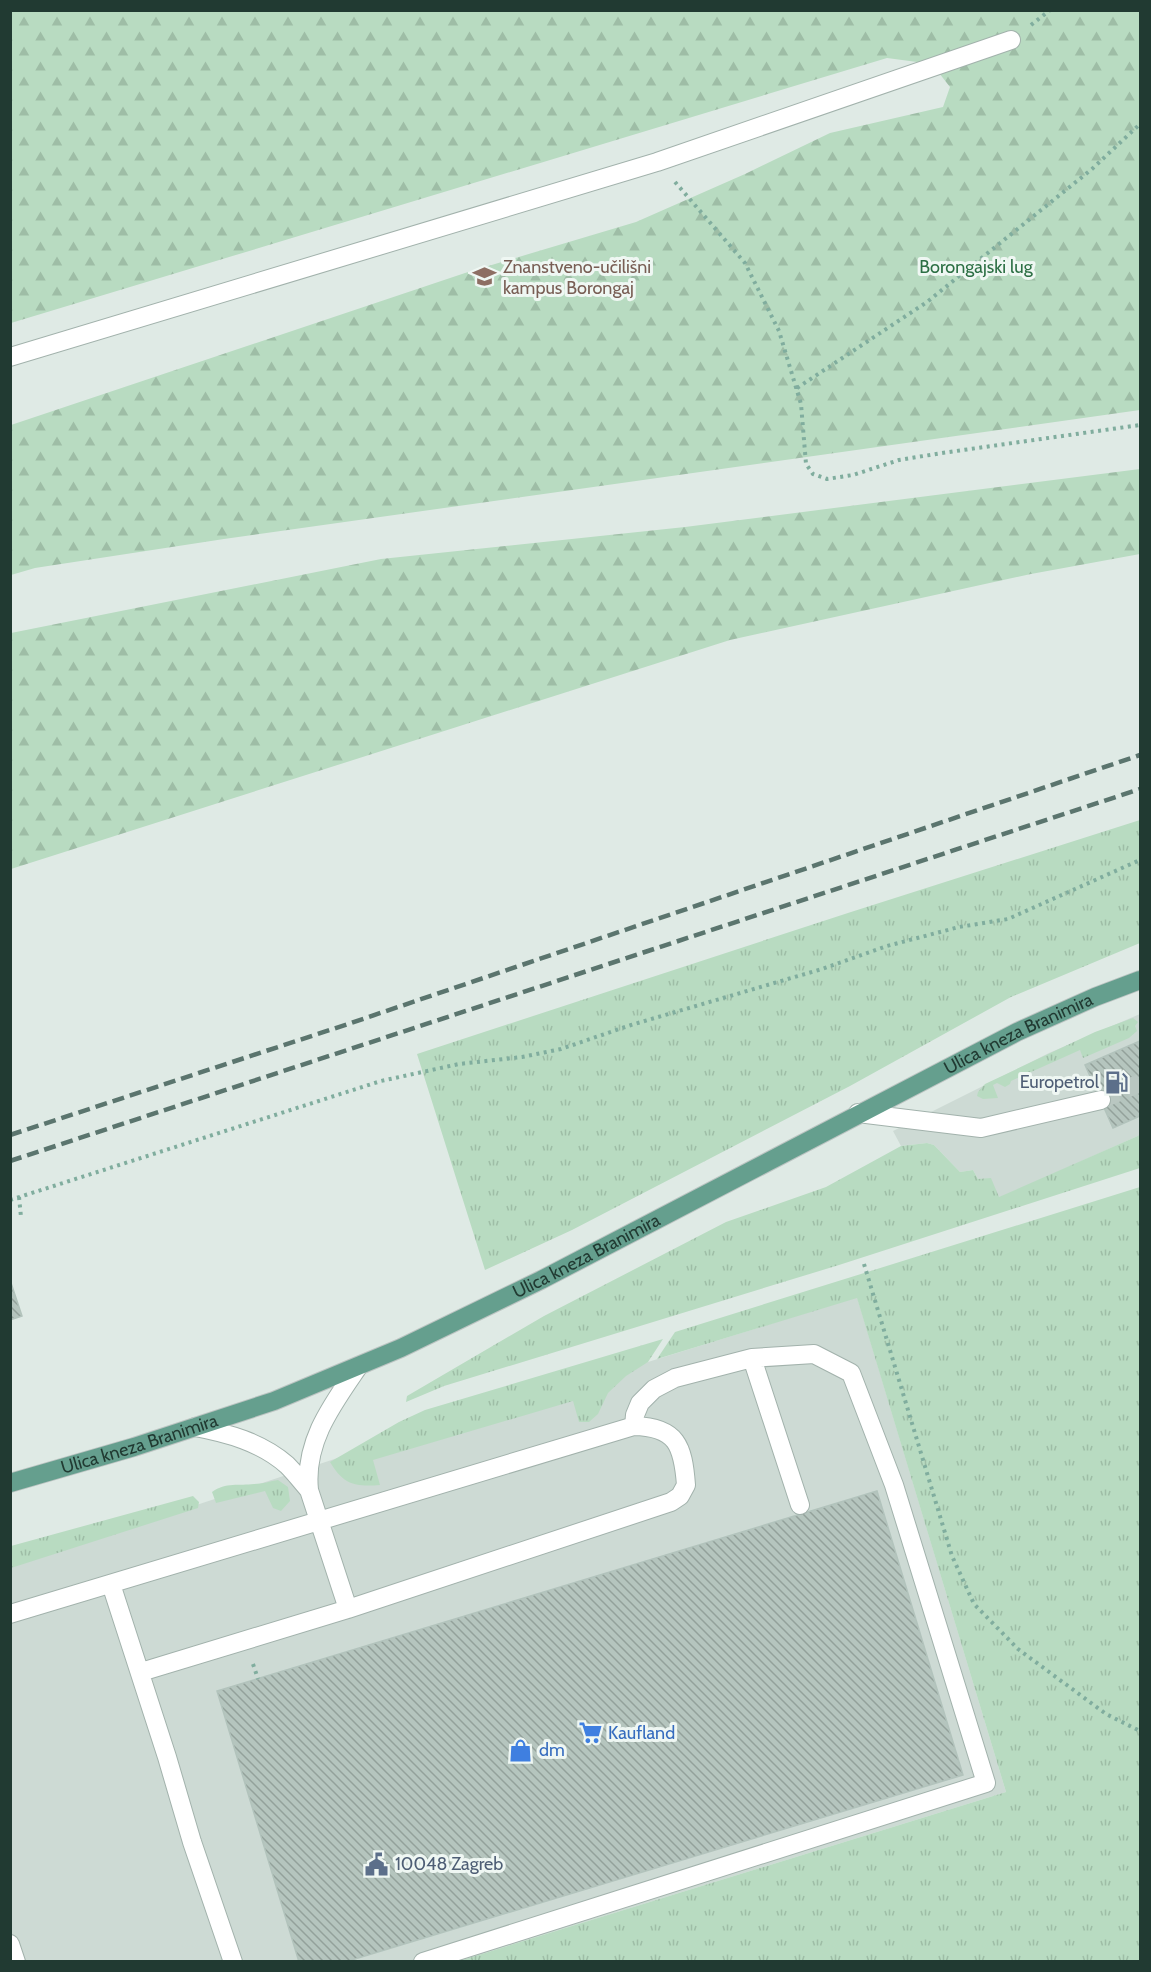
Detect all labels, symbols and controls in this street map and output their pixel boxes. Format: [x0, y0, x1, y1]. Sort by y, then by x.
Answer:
place label: Znanstveno-učilišni kampus Borongaj [503, 256, 651, 299]
park label: Borongajski lug [919, 256, 1034, 278]
school or university icon: Znanstveno-učilišni kampus Borongaj [472, 264, 498, 290]
street label: Ulica kneza Branimira [940, 988, 1097, 1079]
fuel station icon: Europetrol [1104, 1069, 1130, 1095]
place label: Europetrol [1020, 1071, 1100, 1093]
street label: Ulica kneza Branimira [509, 1209, 664, 1303]
street label: Ulica kneza Branimira [58, 1409, 221, 1479]
supermarket icon: Kaufland [577, 1720, 603, 1746]
place label: Kaufland [608, 1722, 675, 1744]
shop icon: dm [508, 1737, 534, 1763]
place label: dm [539, 1739, 565, 1761]
public building icon: 10048 Zagreb [364, 1851, 390, 1877]
place label: 10048 Zagreb [395, 1853, 503, 1875]

